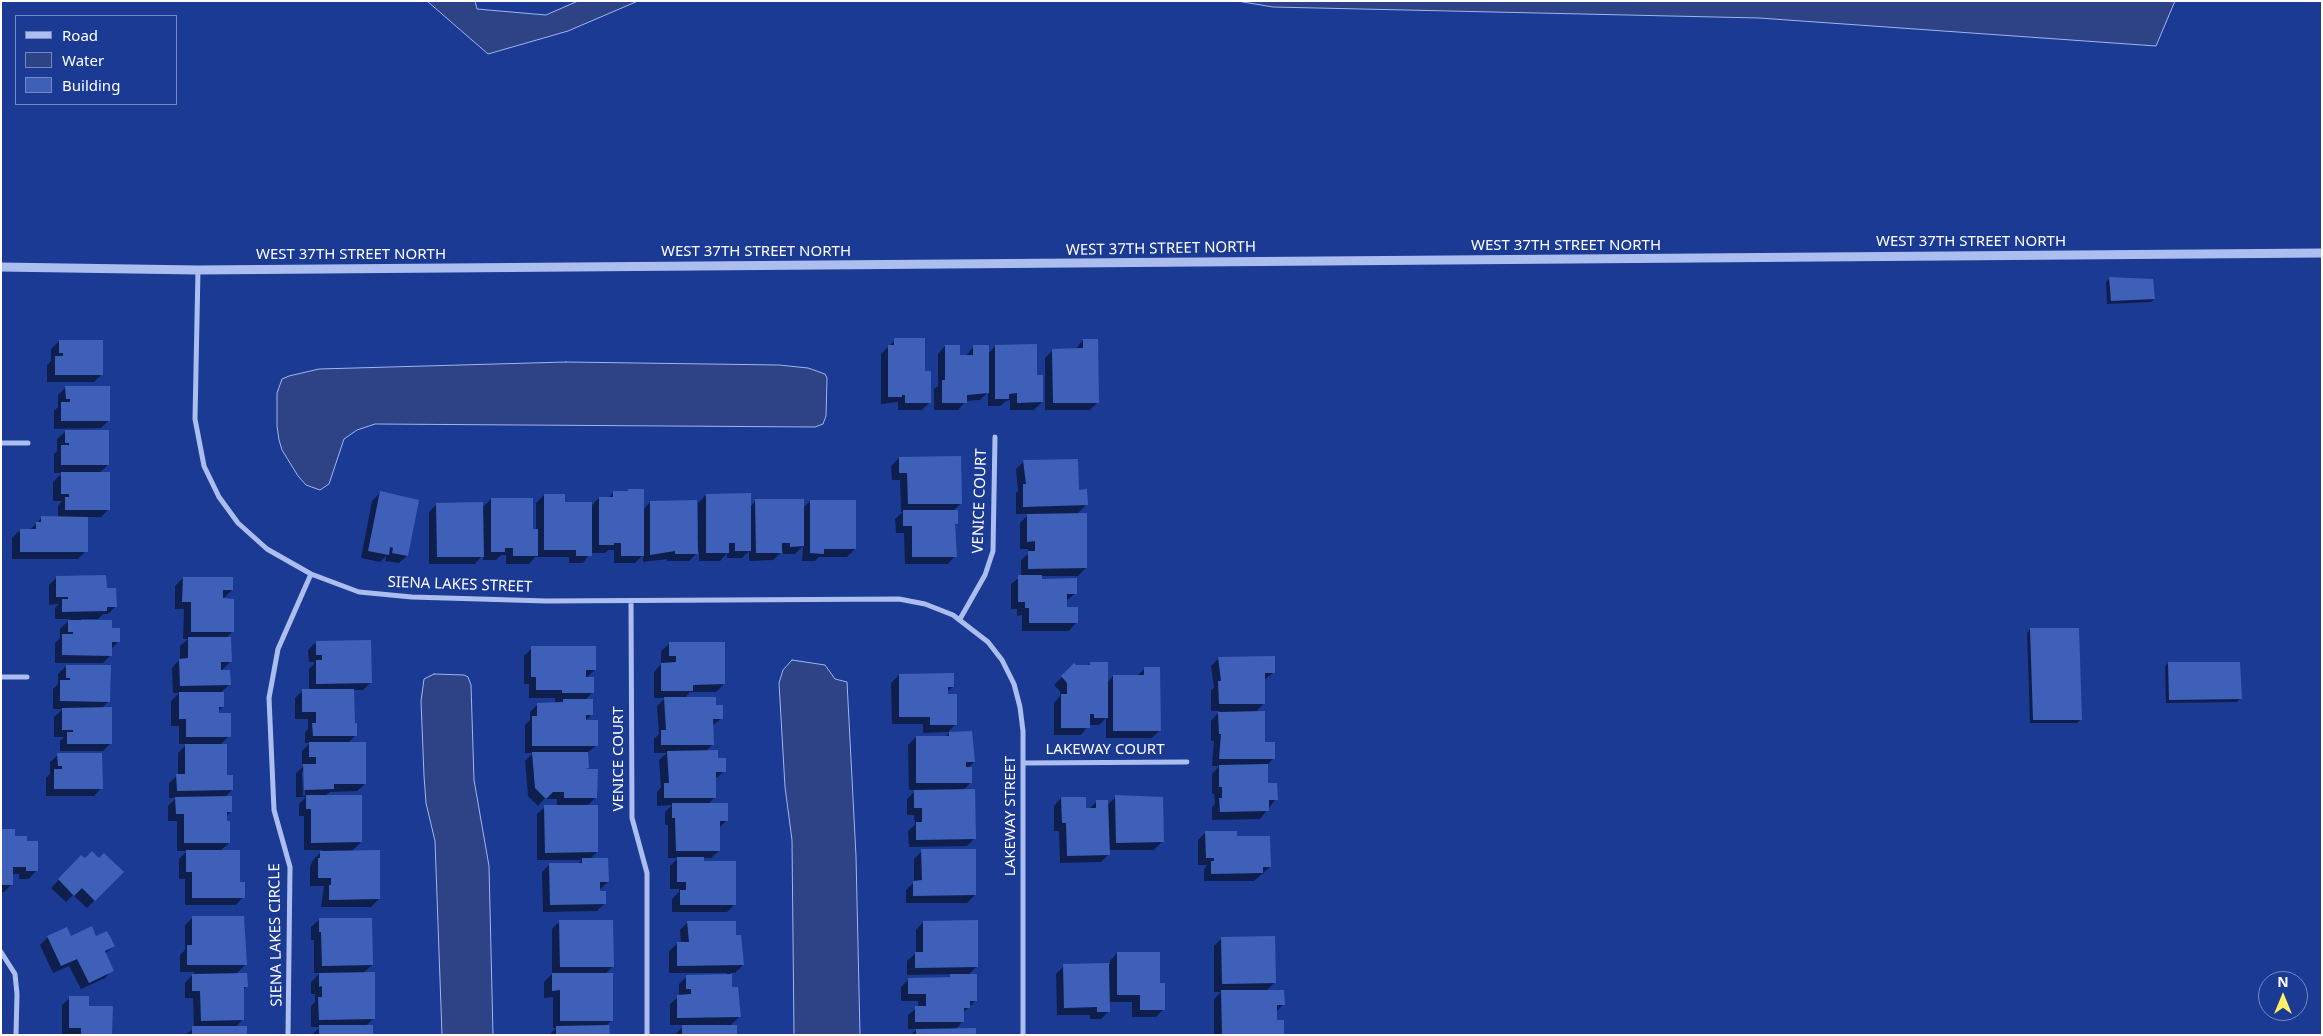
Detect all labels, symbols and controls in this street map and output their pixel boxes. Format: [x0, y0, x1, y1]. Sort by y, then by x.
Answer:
legend [15, 15, 178, 105]
text: Road [62, 25, 98, 45]
text: Water [62, 50, 104, 70]
text: Building [62, 75, 120, 95]
street label: WEST 37TH STREET NORTH [1876, 233, 2066, 251]
street label: WEST 37TH STREET NORTH [1471, 237, 1661, 255]
street label: WEST 37TH STREET NORTH [1066, 238, 1256, 260]
street label: WEST 37TH STREET NORTH [661, 243, 851, 261]
street label: WEST 37TH STREET NORTH [256, 246, 446, 264]
street label: VENICE COURT [969, 448, 991, 554]
street label: SIENA LAKES STREET [387, 573, 533, 597]
street label: VENICE COURT [610, 706, 628, 812]
street label: LAKEWAY COURT [1045, 741, 1165, 759]
street label: LAKEWAY STREET [1002, 756, 1020, 876]
street label: SIENA LAKES CIRCLE [266, 863, 286, 1007]
north arrow [2258, 971, 2308, 1021]
text: N [2277, 972, 2289, 991]

